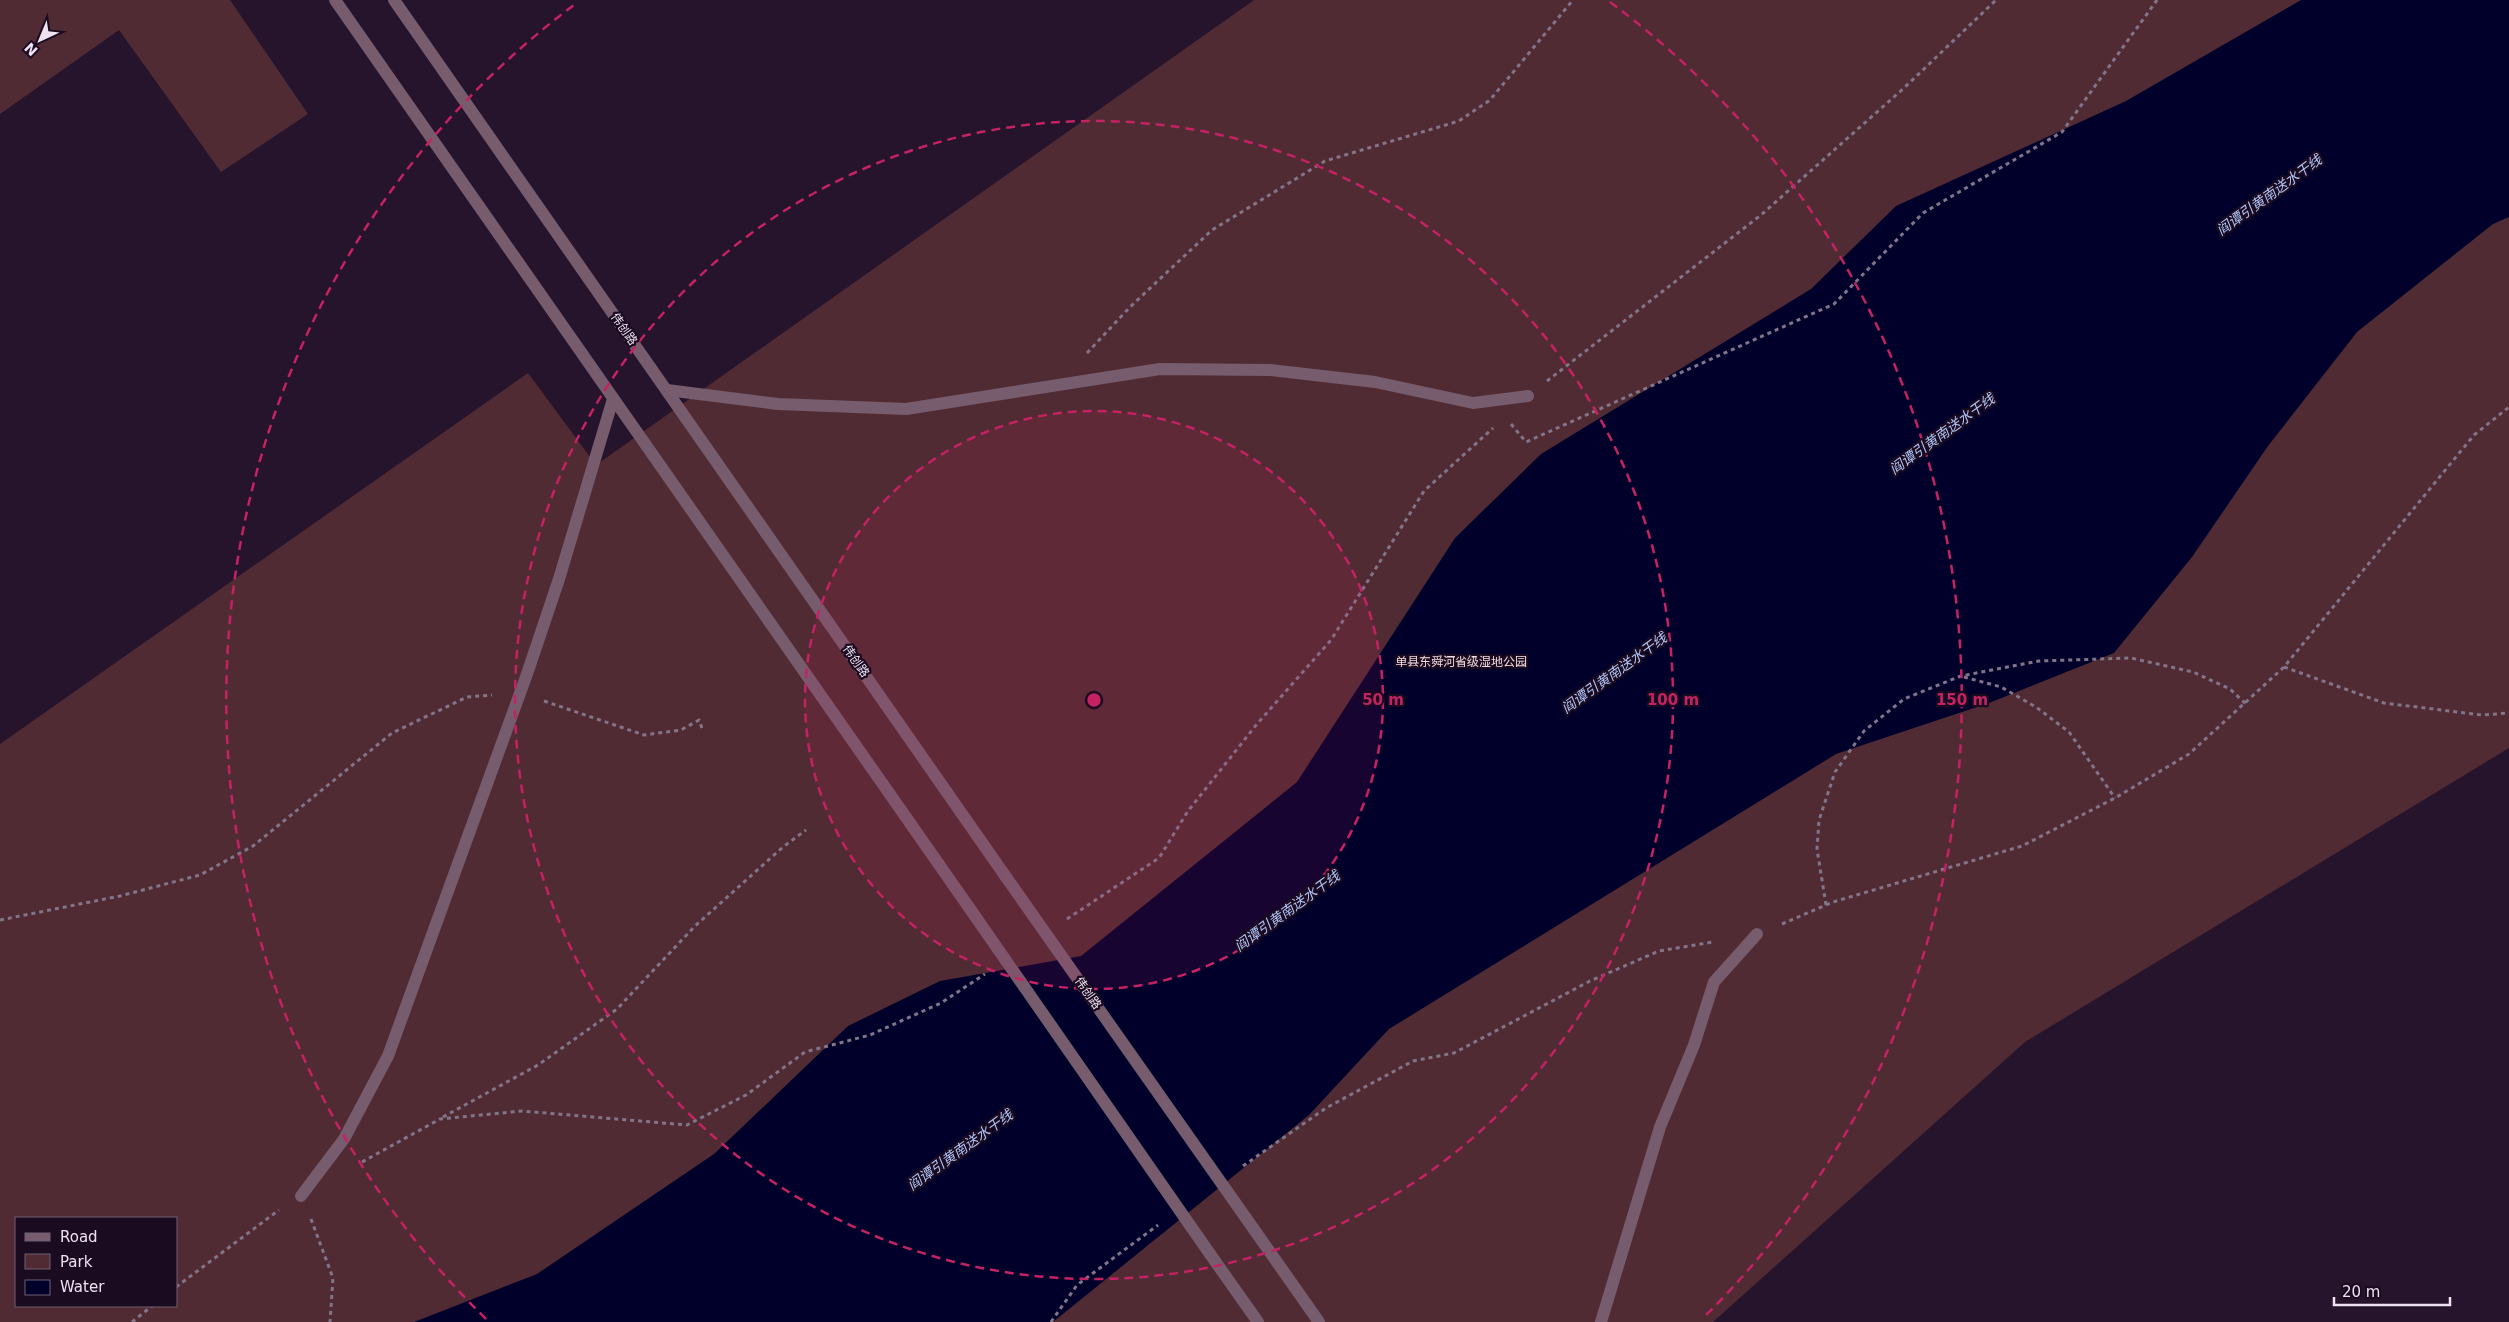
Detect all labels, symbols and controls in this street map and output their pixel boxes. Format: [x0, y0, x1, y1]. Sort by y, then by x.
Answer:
north arrow [15, 15, 65, 65]
text: N [21, 40, 41, 59]
water label: 阎谭引黄南送水干线 [2213, 150, 2326, 239]
street label: 伟创路 [608, 310, 640, 348]
water label: 阎谭引黄南送水干线 [1886, 389, 1999, 478]
water label: 阎谭引黄南送水干线 [1558, 628, 1671, 717]
street label: 伟创路 [840, 642, 872, 680]
park label: 单县东舜河省级湿地公园 [1395, 655, 1527, 669]
centre of rings [1085, 691, 1103, 709]
text: 50 m [1362, 691, 1404, 709]
text: 100 m [1647, 691, 1699, 709]
text: 150 m [1936, 691, 1988, 709]
water label: 阎谭引黄南送水干线 [1231, 866, 1344, 955]
street label: 伟创路 [1072, 974, 1104, 1012]
water label: 阎谭引黄南送水干线 [904, 1105, 1017, 1194]
legend [15, 1217, 178, 1307]
text: Road [60, 1228, 98, 1246]
text: Park [60, 1253, 93, 1271]
scale bar [2334, 1274, 2450, 1306]
text: Water [60, 1278, 105, 1296]
text: 20 m [2342, 1283, 2380, 1301]

